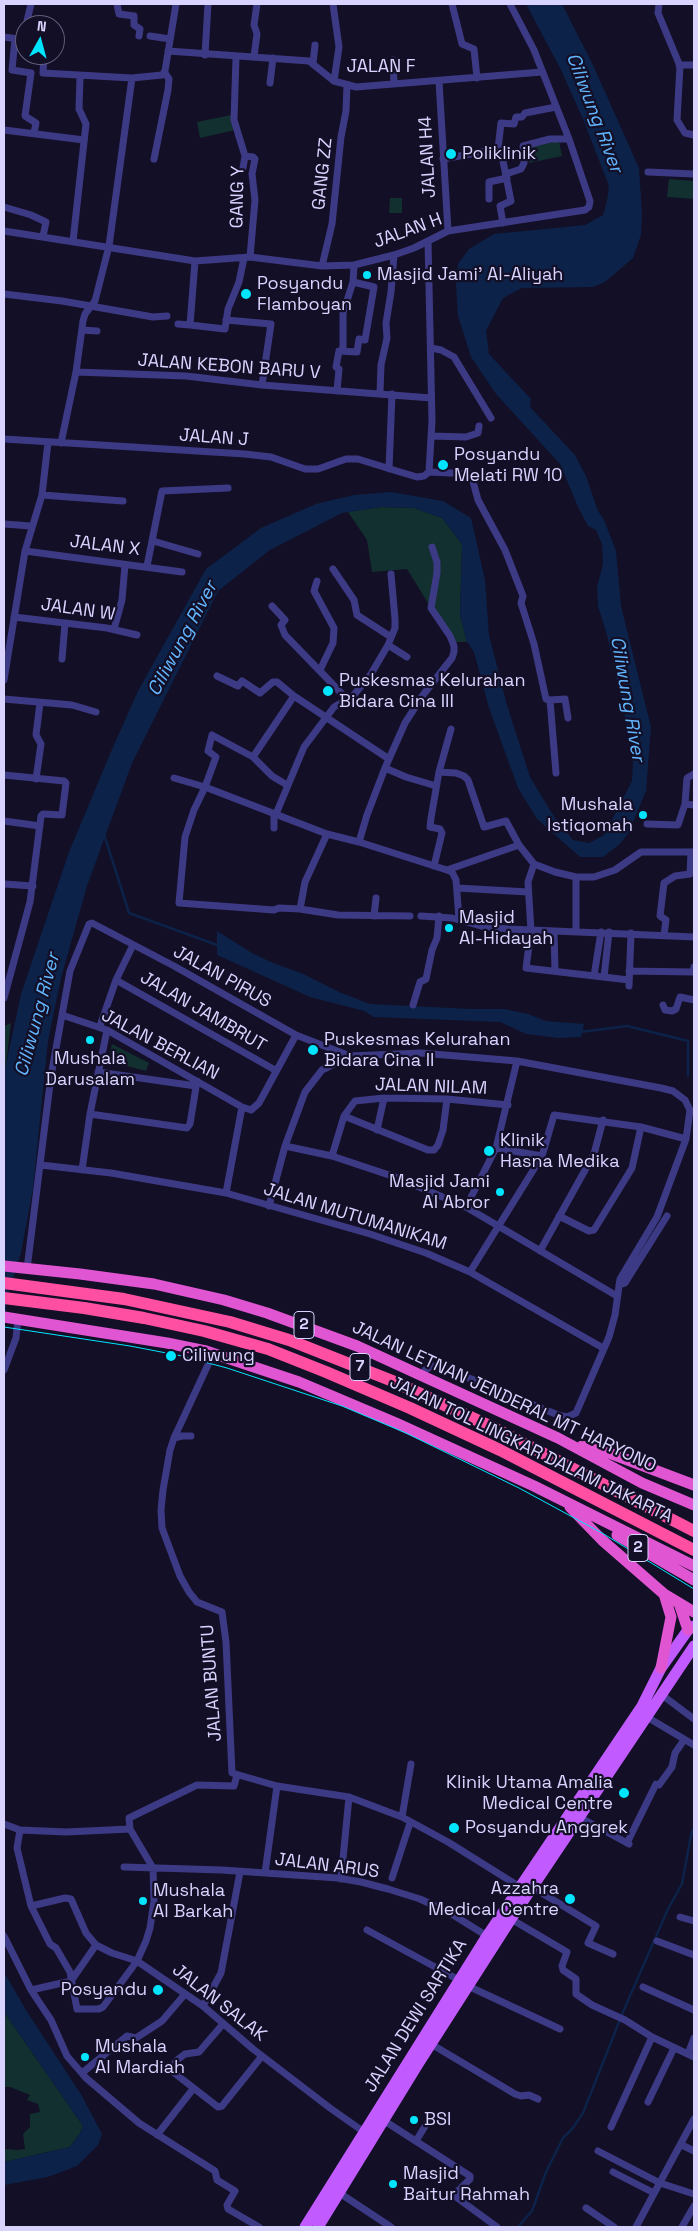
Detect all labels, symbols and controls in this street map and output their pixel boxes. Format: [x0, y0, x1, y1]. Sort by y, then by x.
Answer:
north arrow [15, 15, 65, 65]
text: N [36, 17, 47, 36]
water label: Ciliwung River [561, 50, 627, 176]
street label: JALAN F [347, 56, 415, 78]
street label: JALAN H4 [415, 115, 441, 199]
street label: GANG ZZ [308, 137, 338, 211]
place label: Poliklinik [462, 143, 536, 165]
marker: Poliklinik [444, 147, 458, 161]
street label: GANG Y [227, 165, 249, 229]
street label: JALAN H [371, 209, 445, 253]
place label: Masjid Jami' Al-Aliyah [377, 264, 563, 286]
marker: Masjid Jami' Al-Aliyah [361, 269, 373, 281]
place label: Posyandu Flamboyan [257, 273, 352, 316]
marker: Posyandu Flamboyan [239, 287, 253, 301]
street label: JALAN KEBON BARU V [137, 350, 321, 384]
street label: JALAN J [178, 425, 250, 451]
place label: Posyandu Melati RW 10 [454, 444, 563, 486]
marker: Posyandu Melati RW 10 [436, 458, 450, 472]
street label: JALAN X [69, 531, 141, 561]
water label: Ciliwung River [143, 578, 223, 700]
street label: JALAN W [39, 594, 117, 626]
water label: Ciliwung River [605, 635, 649, 763]
place label: Puskesmas Kelurahan Bidara Cina III [339, 670, 525, 712]
marker: Puskesmas Kelurahan Bidara Cina III [321, 684, 335, 698]
place label: Mushala Istiqomah [547, 794, 633, 836]
marker: Mushala Istiqomah [637, 809, 649, 821]
place label: Masjid Al-Hidayah [459, 907, 553, 950]
marker: Masjid Al-Hidayah [443, 922, 455, 934]
street label: JALAN PIRUS [169, 941, 275, 1013]
water label: Ciliwung River [11, 951, 65, 1079]
street label: JALAN JAMBRUT [136, 967, 270, 1057]
street label: JALAN BERLIAN [97, 1005, 223, 1085]
place label: Puskesmas Kelurahan Bidara Cina II [324, 1029, 510, 1072]
marker: Mushala Darusalam [84, 1034, 96, 1046]
marker: Puskesmas Kelurahan Bidara Cina II [306, 1043, 320, 1057]
place label: Mushala Darusalam [45, 1048, 135, 1090]
street label: JALAN NILAM [375, 1074, 487, 1100]
place label: Klinik Hasna Medika [500, 1130, 620, 1172]
marker: Klinik Hasna Medika [482, 1144, 496, 1158]
place label: Masjid Jami Al Abror [389, 1171, 490, 1214]
street label: JALAN MUTUMANIKAM [261, 1179, 449, 1255]
marker: Masjid Jami Al Abror [494, 1186, 506, 1198]
road number: 2 [294, 1312, 314, 1338]
street label: JALAN LETNAN JENDERAL MT HARYONO [348, 1317, 660, 1477]
place label: Ciliwung [182, 1345, 255, 1367]
marker: Ciliwung [164, 1349, 178, 1363]
road number: 7 [350, 1354, 370, 1380]
street label: JALAN TOL LINGKAR DALAM JAKARTA [386, 1372, 676, 1528]
road number: 2 [628, 1535, 648, 1562]
street label: JALAN BUNTU [197, 1624, 227, 1742]
place label: Klinik Utama Amalia Medical Centre [446, 1772, 613, 1815]
marker: Klinik Utama Amalia Medical Centre [617, 1786, 631, 1800]
place label: Posyandu Anggrek [465, 1817, 628, 1839]
marker: Posyandu Anggrek [447, 1821, 461, 1835]
street label: JALAN ARUS [274, 1849, 380, 1883]
place label: Azzahra Medical Centre [428, 1878, 559, 1920]
place label: Mushala Al Barkah [153, 1880, 233, 1922]
marker: Azzahra Medical Centre [563, 1892, 577, 1906]
marker: Mushala Al Barkah [137, 1895, 149, 1907]
street label: JALAN DEWI SARTIKA [360, 1935, 472, 2097]
street label: JALAN SALAK [168, 1959, 270, 2047]
place label: Posyandu [61, 1979, 147, 2001]
marker: Posyandu [151, 1983, 165, 1997]
place label: Mushala Al Mardiah [95, 2036, 185, 2078]
marker: Mushala Al Mardiah [79, 2051, 91, 2063]
place label: BSI [424, 2109, 451, 2131]
marker: BSI [408, 2114, 420, 2126]
place label: Masjid Baitur Rahmah [403, 2163, 530, 2206]
marker: Masjid Baitur Rahmah [387, 2178, 399, 2190]

